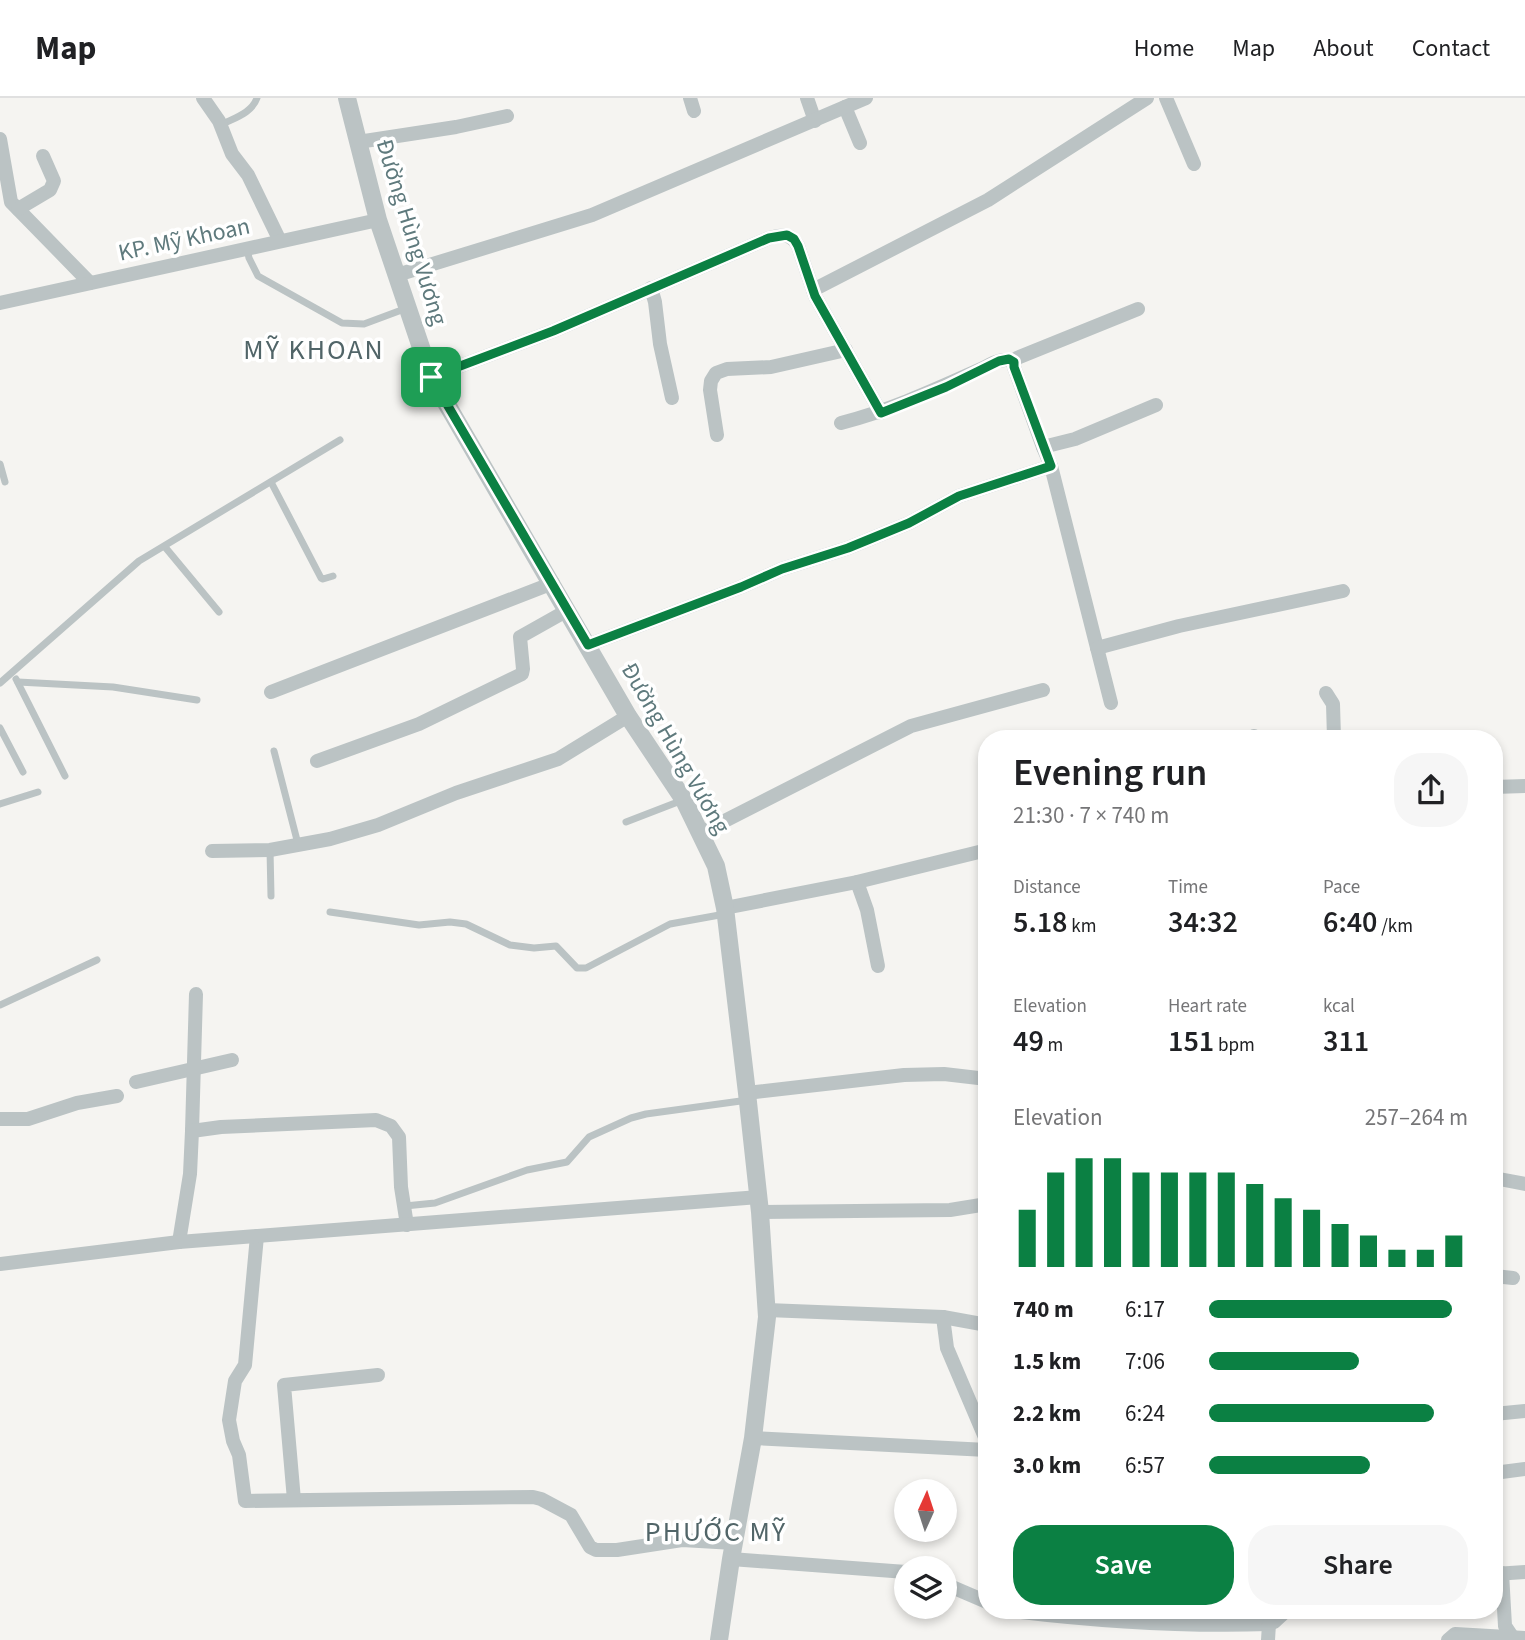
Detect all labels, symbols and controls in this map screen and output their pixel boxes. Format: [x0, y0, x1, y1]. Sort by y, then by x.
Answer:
text: Map [35, 25, 96, 72]
text: Home [1134, 31, 1194, 66]
text: Map [1232, 31, 1275, 66]
text: About [1313, 31, 1374, 66]
text: Contact [1412, 31, 1490, 66]
street label: Đường Hùng Vương [367, 135, 456, 330]
street label: KP. Mỹ Khoan [115, 208, 253, 271]
district label: MỸ KHOAN [243, 330, 385, 370]
pin [401, 347, 461, 407]
icon: arrive [412, 358, 450, 396]
street label: Đường Hùng Vương [612, 656, 739, 841]
text: Evening run [1013, 746, 1207, 800]
button: share [1394, 753, 1468, 827]
text: 21:30 · 7 × 740 m [1013, 799, 1169, 832]
text: Distance [1013, 874, 1081, 901]
text: Time [1168, 874, 1208, 901]
text: Pace [1323, 874, 1360, 901]
text: 5.18 [1013, 901, 1067, 944]
text: 34:32 [1168, 901, 1238, 944]
text: 6:40 [1323, 901, 1377, 944]
text: km [1067, 913, 1096, 940]
text: /km [1377, 913, 1413, 940]
text: Elevation [1013, 993, 1087, 1020]
text: Heart rate [1168, 993, 1247, 1020]
text: kcal [1323, 993, 1355, 1020]
text: 49 [1013, 1020, 1044, 1063]
text: 151 [1168, 1020, 1214, 1063]
text: 311 [1323, 1020, 1369, 1063]
text: m [1044, 1032, 1063, 1059]
text: bpm [1214, 1032, 1255, 1059]
text: Elevation [1013, 1101, 1103, 1134]
text: 257–264 m [1365, 1101, 1468, 1134]
text: 740 m [1013, 1293, 1074, 1326]
text: 6:17 [1125, 1293, 1165, 1326]
text: 1.5 km [1013, 1345, 1081, 1378]
text: 7:06 [1125, 1345, 1165, 1378]
text: 2.2 km [1013, 1397, 1081, 1430]
text: 6:24 [1125, 1397, 1165, 1430]
text: 3.0 km [1013, 1449, 1081, 1482]
text: 6:57 [1125, 1449, 1165, 1482]
north arrow [894, 1479, 957, 1542]
map controls [894, 1479, 957, 1619]
district label: PHƯỚC MỸ [645, 1512, 787, 1552]
button: Save [1013, 1525, 1234, 1605]
button: Share [1248, 1525, 1468, 1605]
button: layers [894, 1556, 957, 1619]

